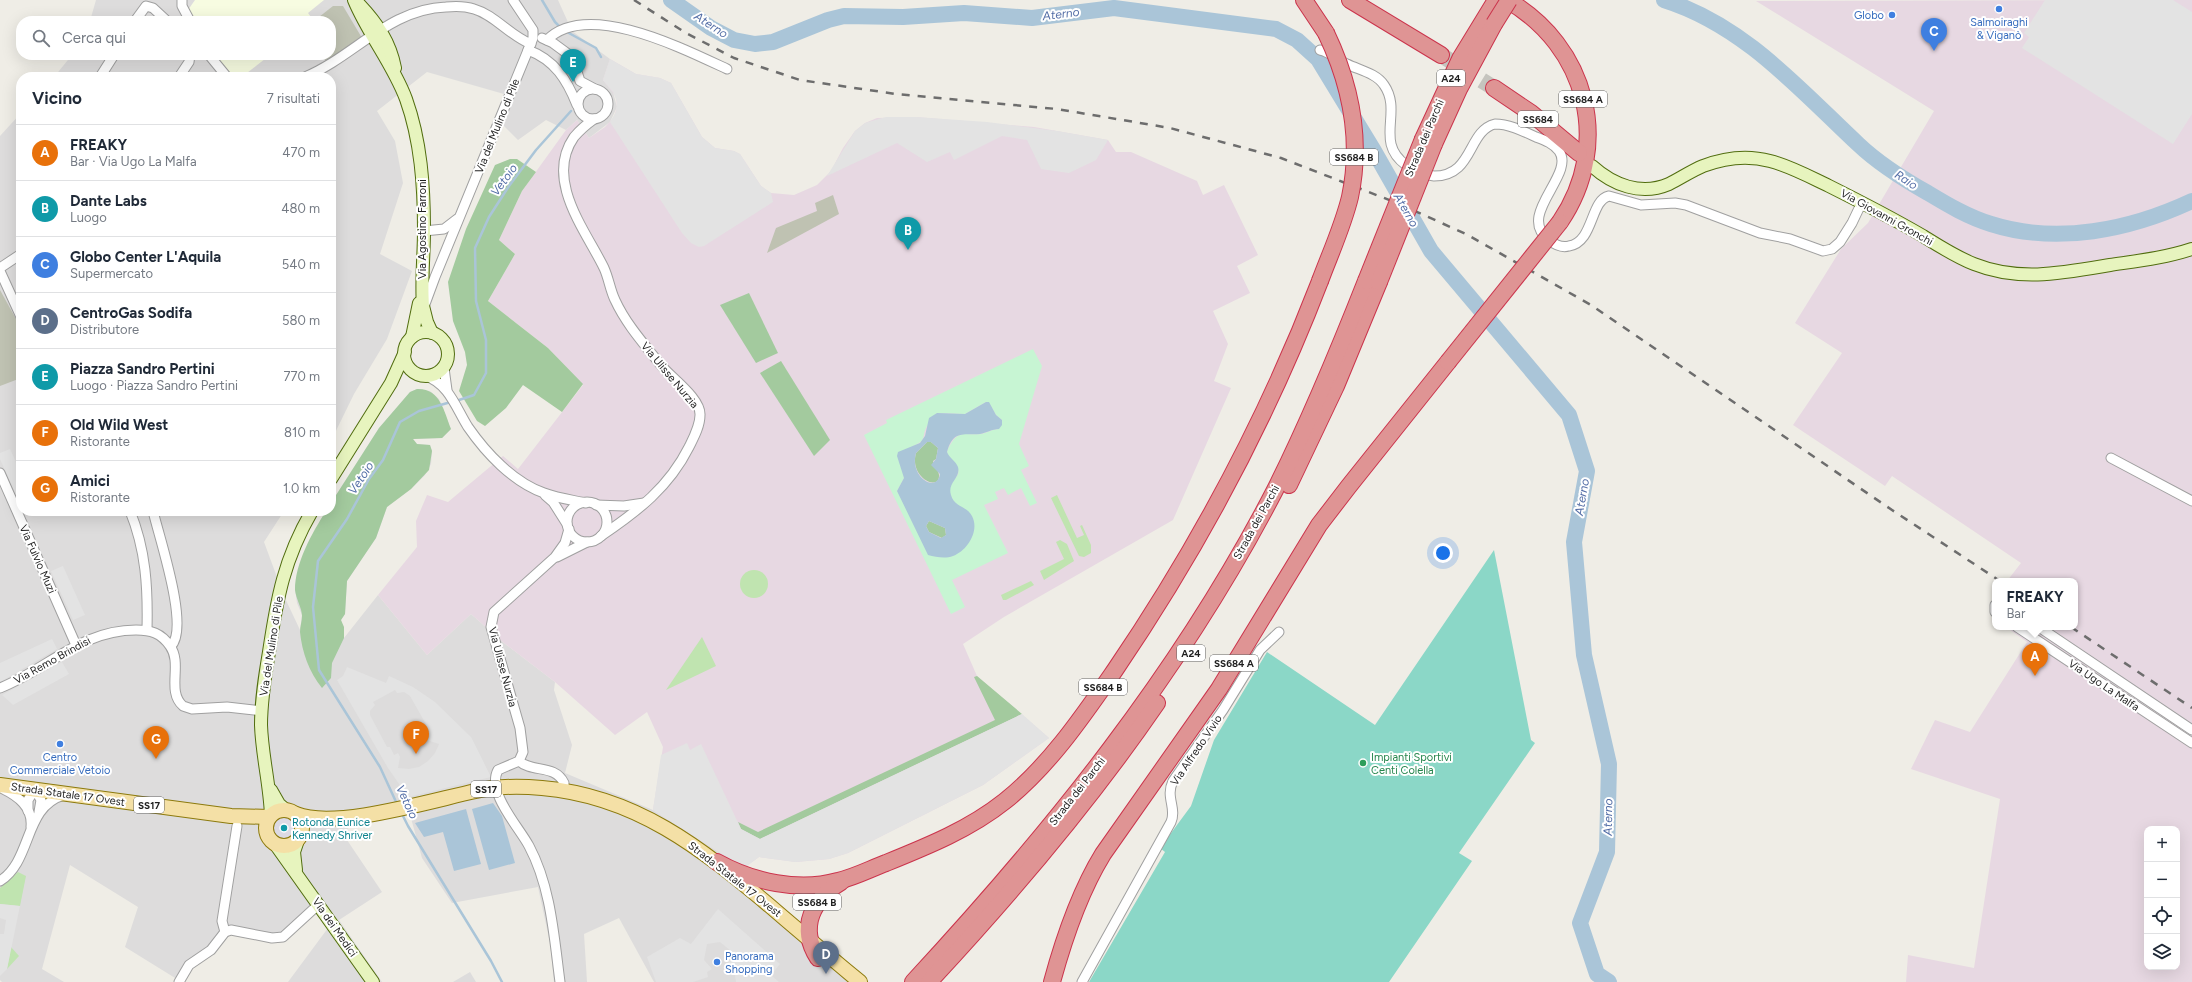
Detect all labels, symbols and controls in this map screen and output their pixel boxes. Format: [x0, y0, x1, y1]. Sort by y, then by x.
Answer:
marker: Salmoiraghi & Viganò [1994, 4, 2004, 14]
water label: Aterno [1041, 5, 1080, 23]
water label: Aterno [691, 8, 730, 41]
place label: Globo [1854, 9, 1884, 22]
marker: Globo [1887, 10, 1897, 20]
search box [16, 16, 336, 60]
place label: Salmoiraghi & Viganò [1970, 16, 2028, 42]
pin: C [1921, 18, 1947, 51]
icon: search [30, 27, 52, 49]
text: Cerca qui [62, 29, 126, 47]
pin: E [560, 49, 586, 82]
road number: A24 [1437, 70, 1465, 86]
street label: Via del Mulino di Pile [473, 77, 522, 175]
text: Vicino [32, 88, 82, 108]
text: 7 risultati [267, 91, 320, 106]
road number: SS684 A [1559, 91, 1607, 107]
street label: Strada dei Parchi [1402, 97, 1447, 179]
road number: SS684 [1518, 111, 1558, 127]
text: FREAKY [70, 136, 127, 154]
text: A [40, 145, 50, 160]
text: 470 m [282, 145, 320, 160]
road number: SS684 B [1330, 149, 1378, 165]
text: Bar · Via Ugo La Malfa [70, 154, 197, 169]
water label: Vetoio [488, 161, 520, 199]
water label: Raio [1892, 168, 1920, 193]
street label: Via Agostino Farroni [416, 179, 429, 279]
street label: Via Giovanni Gronchi [1838, 187, 1935, 248]
water label: Aterno [1390, 190, 1421, 230]
text: Dante Labs [70, 192, 147, 210]
text: B [41, 201, 49, 216]
text: 480 m [281, 201, 320, 216]
text: Luogo [70, 210, 107, 225]
pin: B [895, 217, 921, 250]
text: Globo Center L'Aquila [70, 248, 221, 266]
text: C [40, 257, 50, 272]
text: 540 m [282, 257, 320, 272]
text: Supermercato [70, 266, 153, 281]
text: CentroGas Sodifa [70, 304, 192, 322]
text: D [40, 313, 50, 328]
text: 580 m [282, 313, 320, 328]
text: Distributore [70, 322, 139, 337]
street label: Via Ulisse Nurzia [638, 340, 701, 411]
text: Piazza Sandro Pertini [70, 360, 215, 378]
text: E [41, 369, 49, 384]
text: 770 m [283, 369, 320, 384]
text: Luogo · Piazza Sandro Pertini [70, 378, 238, 393]
text: Old Wild West [70, 416, 168, 434]
text: F [41, 425, 49, 440]
text: 810 m [284, 425, 320, 440]
text: Ristorante [70, 434, 130, 449]
water label: Vetoio [345, 459, 377, 497]
text: Amici [70, 472, 110, 490]
water label: Aterno [1572, 477, 1592, 517]
text: G [40, 481, 50, 496]
text: 1.0 km [283, 481, 320, 496]
street label: Strada dei Parchi [1231, 483, 1282, 562]
text: Ristorante [70, 490, 130, 505]
street label: Via Fulvio Muzi [17, 523, 58, 596]
your location [1433, 543, 1453, 563]
popup [1992, 578, 2078, 630]
text: FREAKY [2006, 588, 2064, 606]
street label: Via del Mulino di Pile [257, 595, 286, 697]
text: Bar [2006, 606, 2025, 621]
street label: Via Ulisse Nurzia [486, 626, 519, 708]
street label: Via Remo Brindisi [12, 634, 93, 687]
pin: A [2022, 643, 2048, 676]
road number: A24 [1177, 645, 1205, 661]
road number: SS684 A [1210, 655, 1258, 671]
street label: Via Ugo La Malfa [2066, 657, 2142, 714]
road number: SS684 B [1079, 679, 1127, 695]
street label: Via Alfredo Vivio [1168, 712, 1225, 788]
pin: F [403, 721, 429, 754]
pin: G [143, 726, 169, 759]
marker: Centro Commerciale Vetoio [55, 739, 65, 749]
place label: Centro Commerciale Vetoio [10, 751, 110, 777]
place label: Impianti Sportivi Centi Colella [1371, 751, 1452, 777]
street label: Strada dei Parchi [1047, 755, 1108, 828]
marker: Impianti Sportivi Centi Colella [1358, 758, 1368, 768]
street label: Strada Statale 17 Ovest [10, 780, 126, 809]
road number: SS17 [471, 781, 501, 797]
water label: Vetoio [393, 783, 421, 821]
road number: SS17 [134, 797, 164, 813]
water label: Aterno [1601, 798, 1615, 837]
place label: Rotonda Eunice Kennedy Shriver [292, 816, 373, 842]
marker: Rotonda Eunice Kennedy Shriver [279, 823, 289, 833]
map controls [2144, 826, 2180, 970]
button: + [2144, 826, 2180, 862]
street label: Strada Statale 17 Ovest [685, 839, 784, 920]
button: − [2144, 862, 2180, 898]
road number: SS684 B [793, 894, 841, 910]
street label: Via dei Medici [309, 895, 360, 959]
button: locate [2144, 898, 2180, 934]
button: layers [2144, 934, 2180, 970]
pin: D [813, 941, 839, 974]
place label: Panorama Shopping [725, 950, 774, 976]
marker: Panorama Shopping [712, 957, 722, 967]

